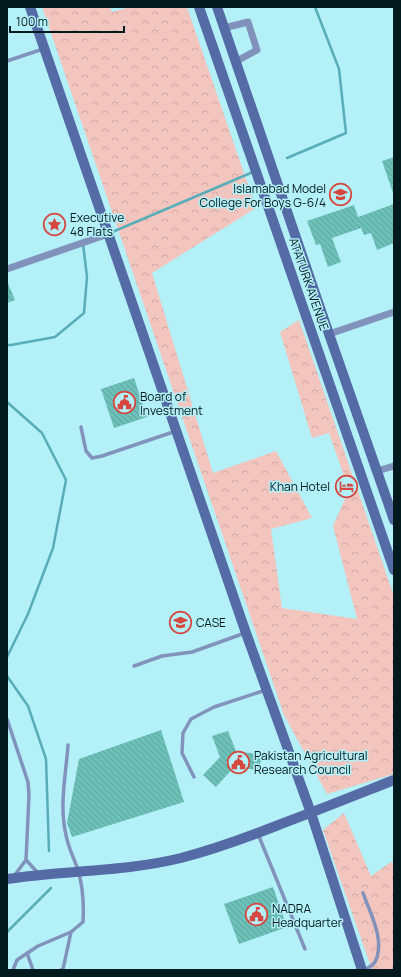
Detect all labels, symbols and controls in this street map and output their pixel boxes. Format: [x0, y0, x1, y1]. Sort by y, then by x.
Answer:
scale bar [10, 8, 124, 34]
text: 100 m [16, 13, 48, 30]
place label: Islamabad Model College For Boys G-6/4 [200, 180, 326, 211]
school or university icon: Islamabad Model College For Boys G-6/4 [328, 182, 354, 208]
place label: Executive 48 Flats [70, 209, 124, 240]
place icon: Executive 48 Flats [42, 211, 68, 237]
street label: ATATURK AVENUE [285, 235, 333, 333]
place label: Board of Investment [140, 388, 203, 419]
public building icon: Board of Investment [111, 390, 137, 416]
hotel icon: Khan Hotel [333, 473, 359, 499]
place label: Khan Hotel [270, 478, 330, 495]
school or university icon: CASE [167, 609, 193, 635]
place label: CASE [196, 614, 226, 631]
place label: Pakistan Agricultural Research Council [254, 747, 368, 778]
public building icon: Pakistan Agricultural Research Council [225, 749, 251, 775]
place label: NADRA Headquarter [272, 900, 343, 931]
public building icon: NADRA Headquarter [243, 902, 269, 928]

